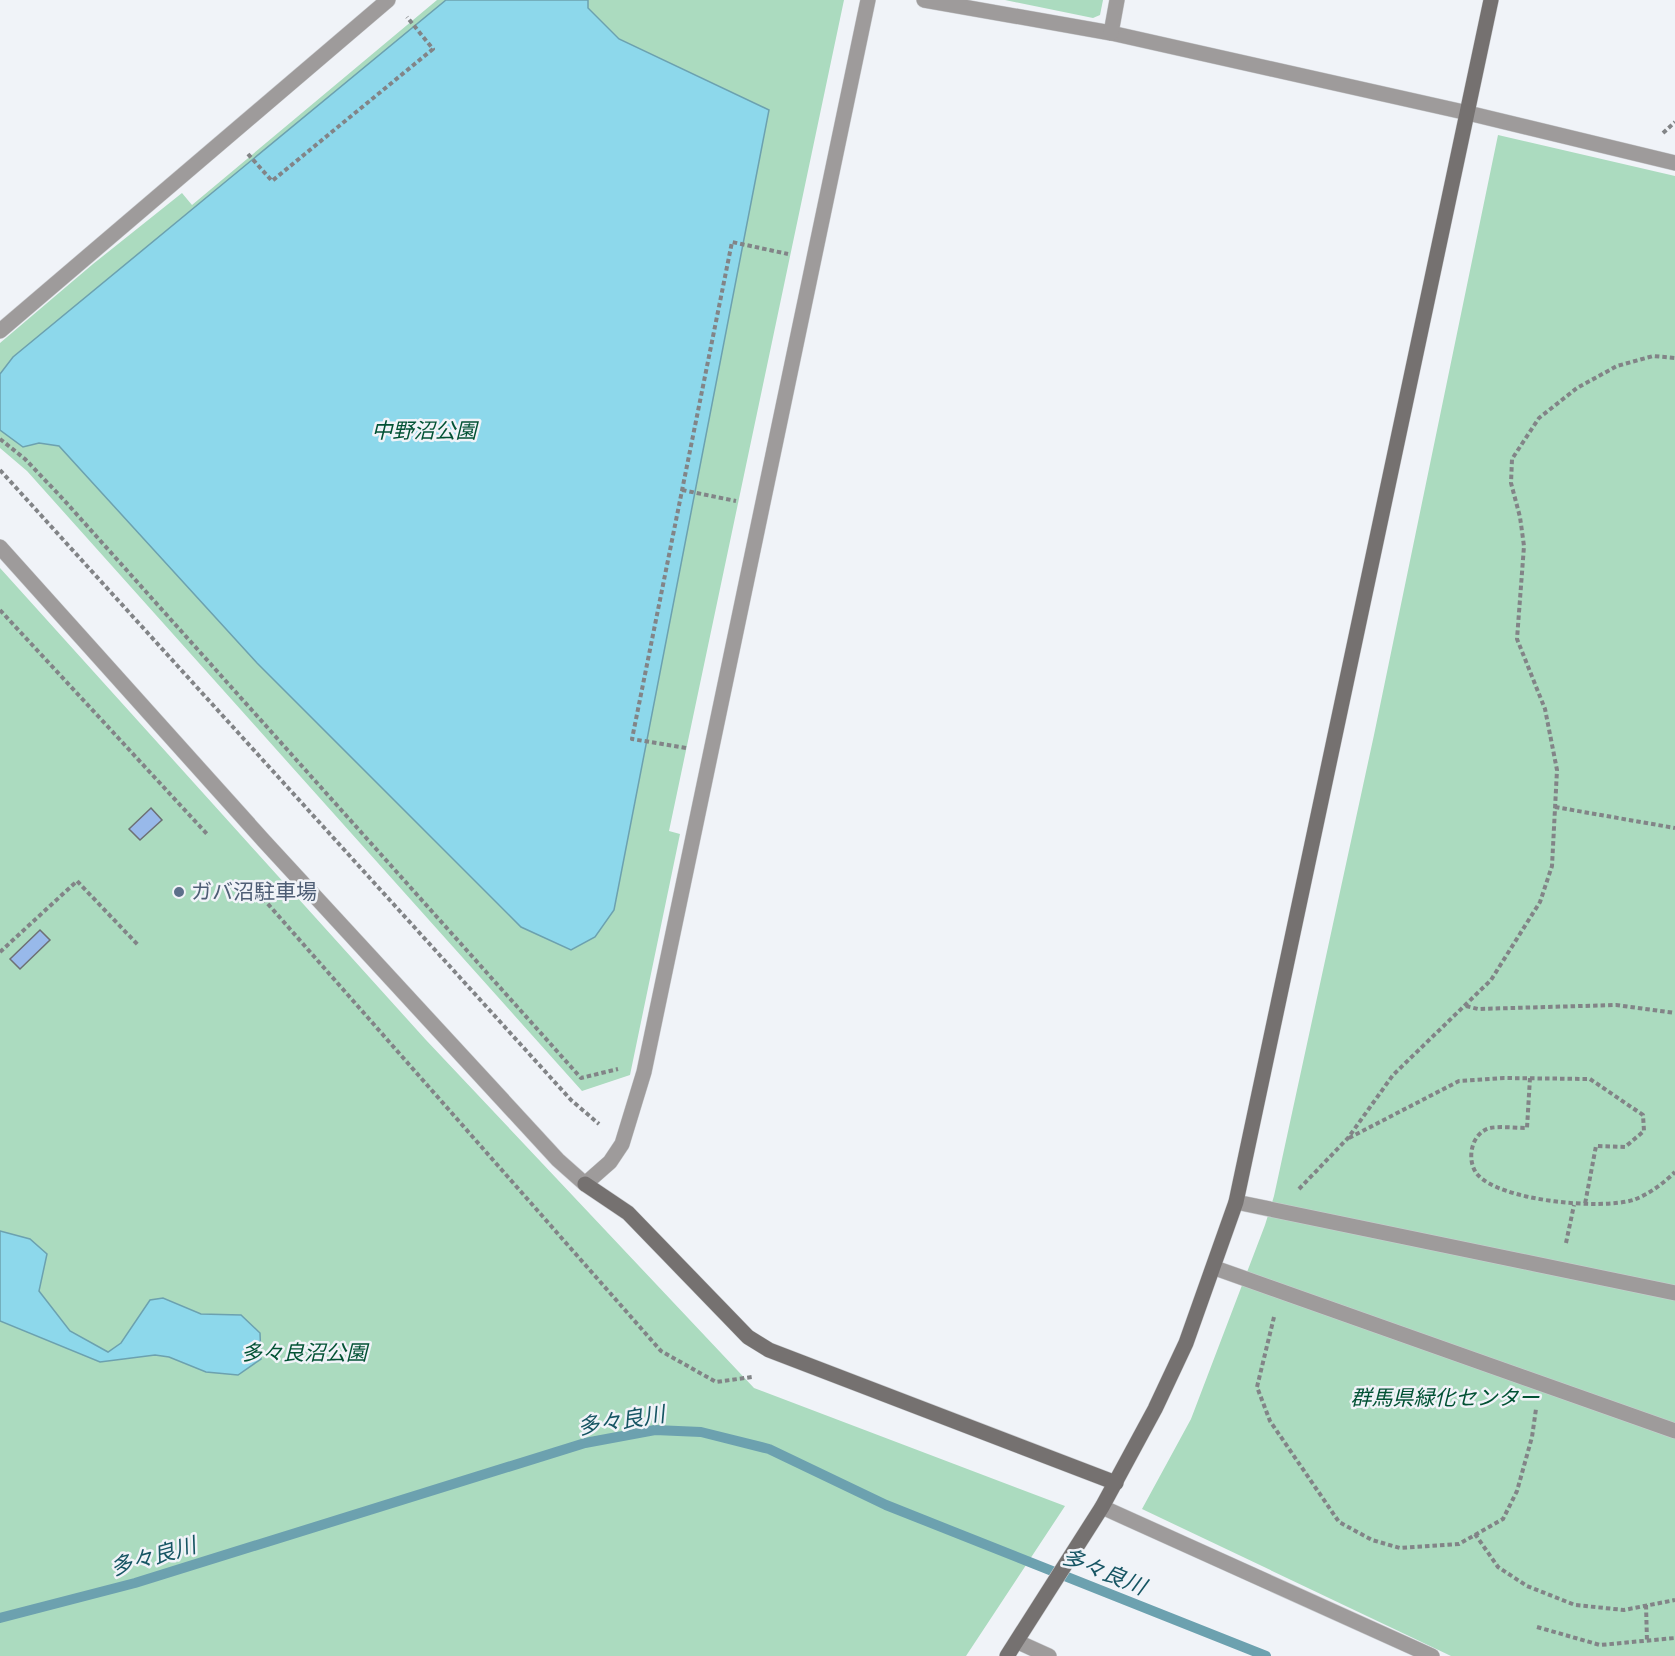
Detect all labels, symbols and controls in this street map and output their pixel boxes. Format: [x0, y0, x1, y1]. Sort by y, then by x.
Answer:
park label: 中野沼公園 [372, 418, 479, 444]
place label: ガバ沼駐車場 [191, 879, 317, 905]
marker: ガバ沼駐車場 [172, 885, 186, 899]
park label: 多々良沼公園 [241, 1340, 370, 1366]
park label: 群馬県緑化センター [1351, 1385, 1540, 1411]
water label: 多々良川 [576, 1400, 669, 1441]
water label: 多々良川 [107, 1531, 201, 1582]
water label: 多々良川 [1058, 1542, 1152, 1601]

